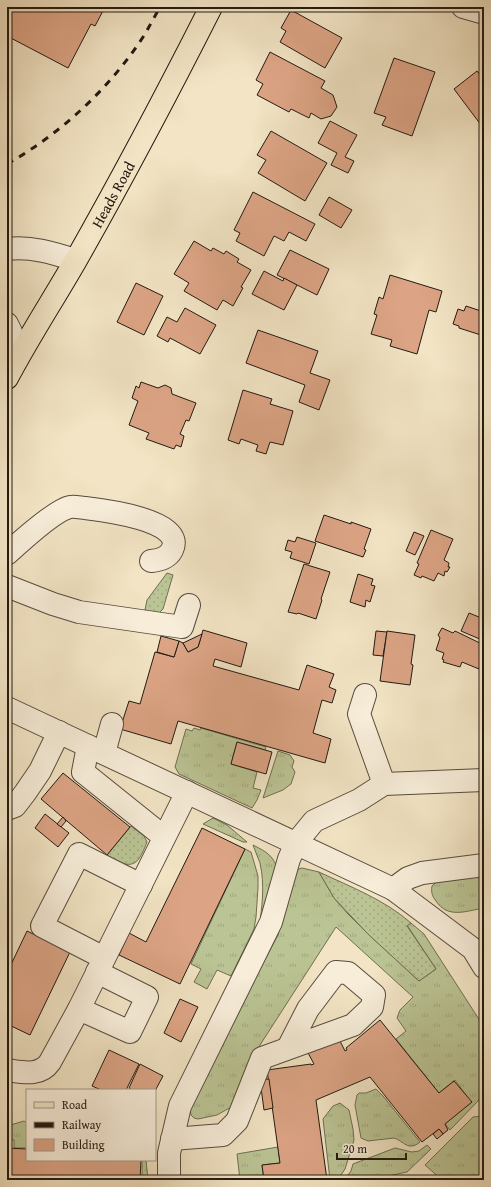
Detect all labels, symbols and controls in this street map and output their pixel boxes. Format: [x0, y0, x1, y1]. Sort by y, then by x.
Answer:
street label: Heads Road [86, 157, 139, 231]
legend [26, 1089, 156, 1161]
text: Road [62, 1096, 88, 1113]
text: Railway [62, 1116, 101, 1133]
scale bar [337, 1135, 406, 1161]
text: Building [62, 1136, 105, 1153]
text: 20 m [343, 1140, 367, 1157]

